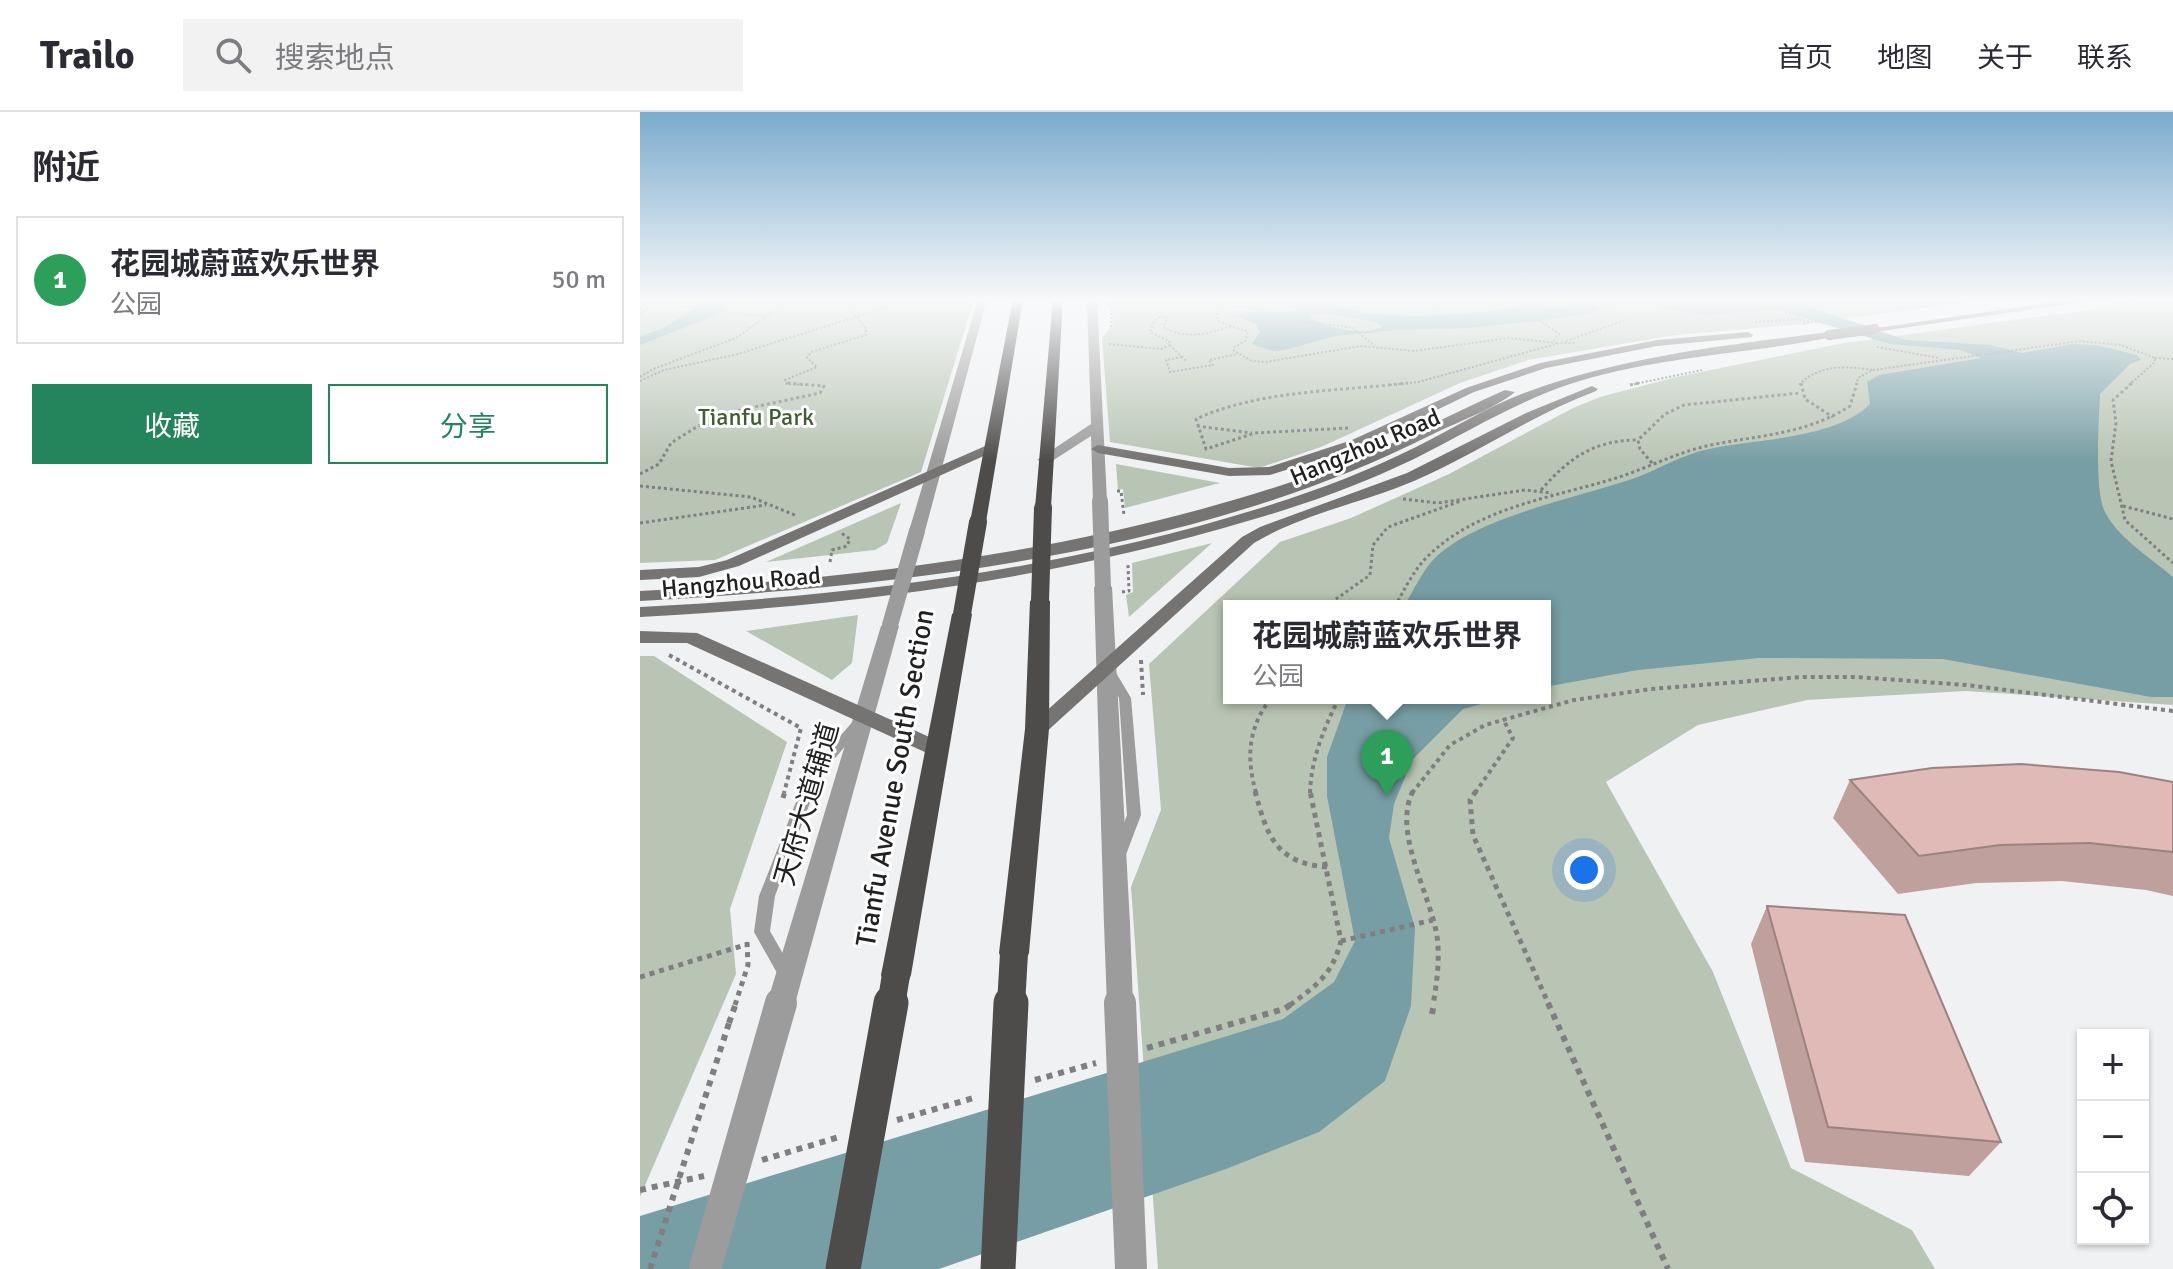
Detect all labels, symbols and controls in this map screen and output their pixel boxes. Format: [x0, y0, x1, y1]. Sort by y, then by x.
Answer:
search box [183, 19, 743, 91]
text: Trailo [40, 32, 135, 79]
icon: search [211, 33, 255, 77]
text: 搜索地点 [275, 40, 395, 77]
text: 首页 [1777, 41, 1833, 75]
text: 地图 [1877, 41, 1933, 75]
text: 关于 [1977, 41, 2033, 75]
text: 联系 [2077, 41, 2133, 75]
text: 附近 [32, 147, 100, 189]
text: 花园城蔚蓝欢乐世界 [110, 246, 380, 283]
text: 1 [53, 264, 67, 296]
text: 50 m [551, 264, 606, 296]
text: 公园 [110, 289, 162, 321]
button: 收藏 [32, 384, 312, 464]
button: 分享 [328, 384, 608, 464]
park label: Tianfu Park [698, 402, 814, 432]
street label: Hangzhou Road [1285, 402, 1445, 492]
street label: Hangzhou Road [660, 560, 822, 604]
popup [1223, 600, 1551, 704]
street label: Tianfu Avenue South Section [849, 607, 941, 949]
text: 花园城蔚蓝欢乐世界 [1252, 618, 1522, 655]
text: 公园 [1252, 661, 1304, 693]
street label: 天府大道辅道 [768, 719, 846, 889]
pin: 1 [1361, 730, 1413, 796]
your location [1564, 850, 1604, 890]
map controls [2077, 1029, 2149, 1245]
button: + [2077, 1029, 2149, 1101]
button: − [2077, 1101, 2149, 1173]
button: locate [2077, 1173, 2149, 1245]

